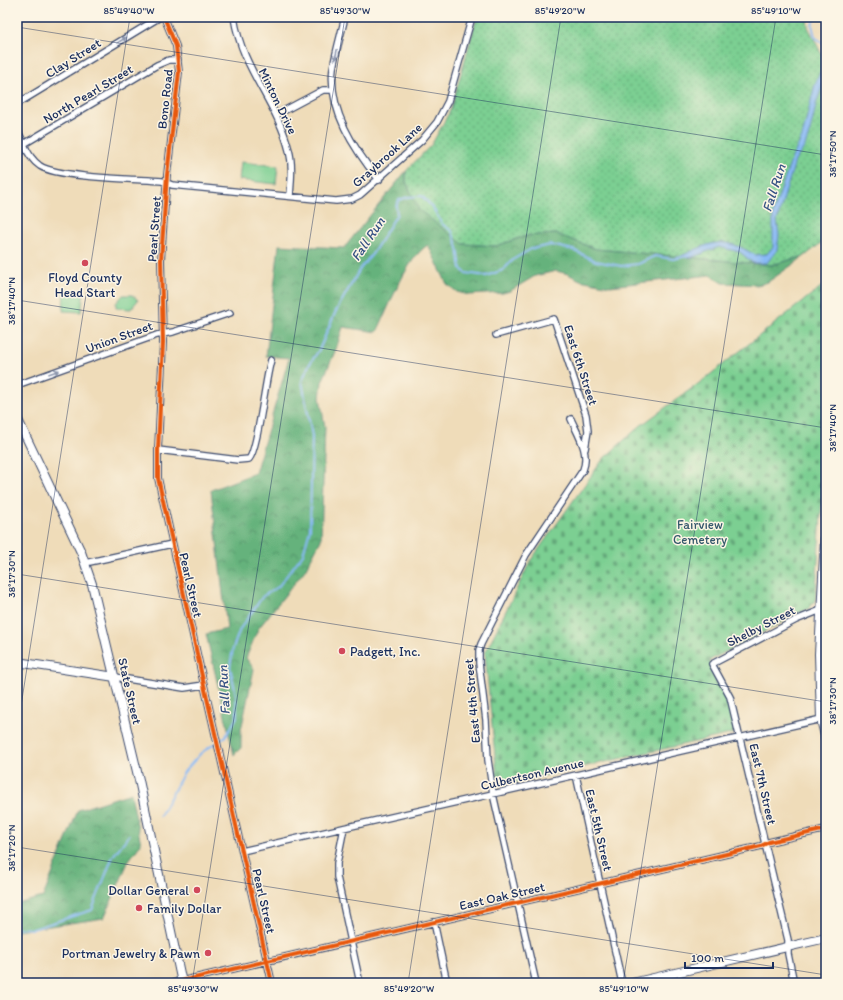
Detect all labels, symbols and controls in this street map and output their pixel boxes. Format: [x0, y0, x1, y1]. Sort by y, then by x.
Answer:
text: 85°49'40"W [103, 4, 155, 17]
text: 85°49'30"W [320, 4, 371, 17]
text: 85°49'20"W [535, 4, 586, 17]
text: 85°49'10"W [751, 4, 801, 17]
street label: Clay Street [43, 35, 104, 81]
one-way arrow [117, 36, 127, 44]
one-way arrow [333, 49, 339, 61]
street label: North Pearl Street [40, 61, 136, 127]
street label: Minton Drive [255, 65, 301, 137]
street label: Bono Road [154, 68, 176, 130]
street label: Graybrook Lane [349, 120, 425, 190]
text: 38°17'50"N [826, 130, 839, 178]
water label: Fall Run [758, 161, 790, 214]
street label: Pearl Street [144, 195, 164, 262]
water label: Fall Run [347, 213, 389, 264]
marker: Floyd County Head Start [80, 258, 90, 268]
place label: Floyd County Head Start [48, 270, 122, 300]
text: 38°17'40"N [5, 277, 18, 325]
street label: Union Street [83, 318, 155, 356]
street label: East 6th Street [561, 323, 601, 407]
one-way arrow [48, 369, 60, 375]
text: 38°17'40"N [826, 404, 839, 452]
park label: Fairview Cemetery [673, 517, 727, 547]
text: 38°17'30"N [5, 550, 18, 598]
street label: Pearl Street [176, 551, 206, 619]
street label: Shelby Street [724, 602, 798, 650]
place label: Padgett, Inc. [350, 644, 421, 659]
marker: Padgett, Inc. [337, 646, 347, 656]
street label: State Street [115, 656, 145, 726]
street label: East 4th Street [461, 658, 483, 744]
water label: Fall Run [214, 664, 234, 715]
text: 38°17'30"N [826, 677, 839, 725]
street label: East 7th Street [746, 742, 780, 826]
street label: Culbertson Avenue [479, 755, 585, 793]
street label: East 5th Street [582, 788, 616, 873]
text: 38°17'20"N [5, 824, 18, 872]
street label: Pearl Street [249, 867, 279, 935]
street label: East Oak Street [458, 879, 546, 913]
place label: Dollar General [108, 883, 189, 898]
marker: Dollar General [192, 885, 202, 895]
place label: Family Dollar [147, 901, 222, 916]
marker: Family Dollar [134, 903, 144, 913]
scale bar [685, 944, 773, 970]
place label: Portman Jewelry & Pawn [62, 946, 201, 961]
marker: Portman Jewelry & Pawn [203, 948, 213, 958]
text: 100 m [691, 951, 724, 965]
text: 85°49'30"W [168, 982, 219, 995]
text: 85°49'20"W [384, 982, 435, 995]
text: 85°49'10"W [599, 982, 649, 995]

